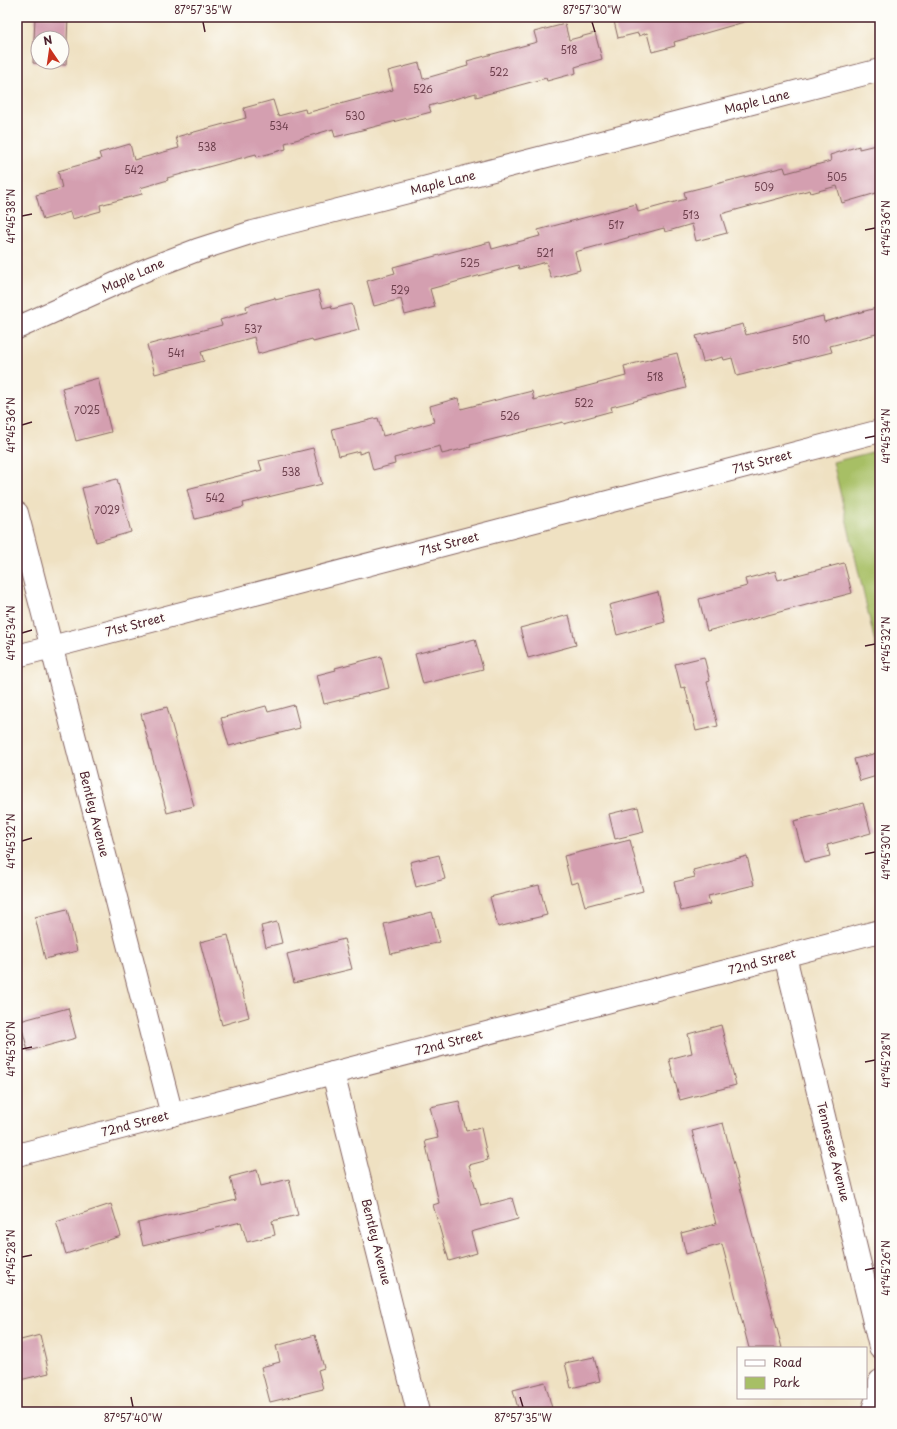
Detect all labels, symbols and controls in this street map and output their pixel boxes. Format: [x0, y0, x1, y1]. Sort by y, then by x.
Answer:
text: 87°57'35"W [174, 2, 233, 17]
text: 87°57'30"W [563, 2, 622, 17]
north arrow [30, 30, 70, 70]
text: N [41, 30, 54, 49]
house number: 518 [561, 42, 577, 57]
house number: 522 [489, 64, 509, 79]
house number: 526 [413, 81, 433, 96]
street label: Maple Lane [722, 84, 792, 118]
house number: 530 [345, 108, 365, 123]
house number: 534 [269, 118, 289, 133]
house number: 538 [197, 139, 217, 154]
house number: 542 [124, 162, 144, 177]
street label: Maple Lane [408, 165, 478, 199]
house number: 505 [827, 169, 847, 184]
house number: 509 [754, 179, 774, 194]
text: 41°45'38"N [3, 188, 18, 243]
text: 41°45'36"N [878, 200, 893, 256]
house number: 513 [682, 207, 700, 222]
house number: 517 [608, 217, 625, 232]
house number: 521 [536, 245, 554, 260]
street label: Maple Lane [98, 253, 167, 297]
house number: 525 [460, 255, 480, 270]
house number: 529 [390, 282, 410, 297]
house number: 537 [244, 321, 263, 336]
house number: 510 [792, 332, 810, 347]
house number: 541 [168, 345, 185, 360]
house number: 518 [647, 369, 663, 384]
house number: 522 [574, 395, 594, 410]
text: 41°45'36"N [3, 397, 18, 453]
house number: 7025 [74, 402, 100, 417]
house number: 526 [500, 408, 520, 423]
text: 41°45'34"N [878, 408, 893, 464]
street label: 71st Street [730, 444, 794, 478]
house number: 538 [281, 464, 301, 479]
house number: 542 [205, 490, 225, 505]
house number: 7029 [94, 502, 120, 517]
street label: 71st Street [417, 526, 481, 560]
text: 41°45'34"N [3, 605, 18, 661]
street label: 71st Street [103, 607, 167, 641]
text: 41°45'32"N [878, 616, 893, 672]
street label: Bentley Avenue [76, 769, 114, 859]
text: 41°45'32"N [3, 813, 18, 869]
text: 41°45'30"N [878, 824, 893, 880]
street label: 72nd Street [726, 943, 798, 979]
text: 41°45'30"N [3, 1021, 18, 1077]
street label: 72nd Street [413, 1024, 485, 1060]
text: 41°45'28"N [878, 1032, 893, 1088]
street label: Tennessee Avenue [813, 1100, 855, 1204]
street label: 72nd Street [99, 1105, 171, 1141]
street label: Bentley Avenue [358, 1197, 396, 1287]
text: 41°45'28"N [3, 1229, 18, 1285]
text: 41°45'26"N [878, 1240, 893, 1296]
legend [737, 1347, 867, 1399]
text: Road [773, 1353, 802, 1371]
text: Park [773, 1373, 800, 1391]
text: 87°57'40"W [104, 1410, 163, 1425]
text: 87°57'35"W [494, 1410, 553, 1425]

